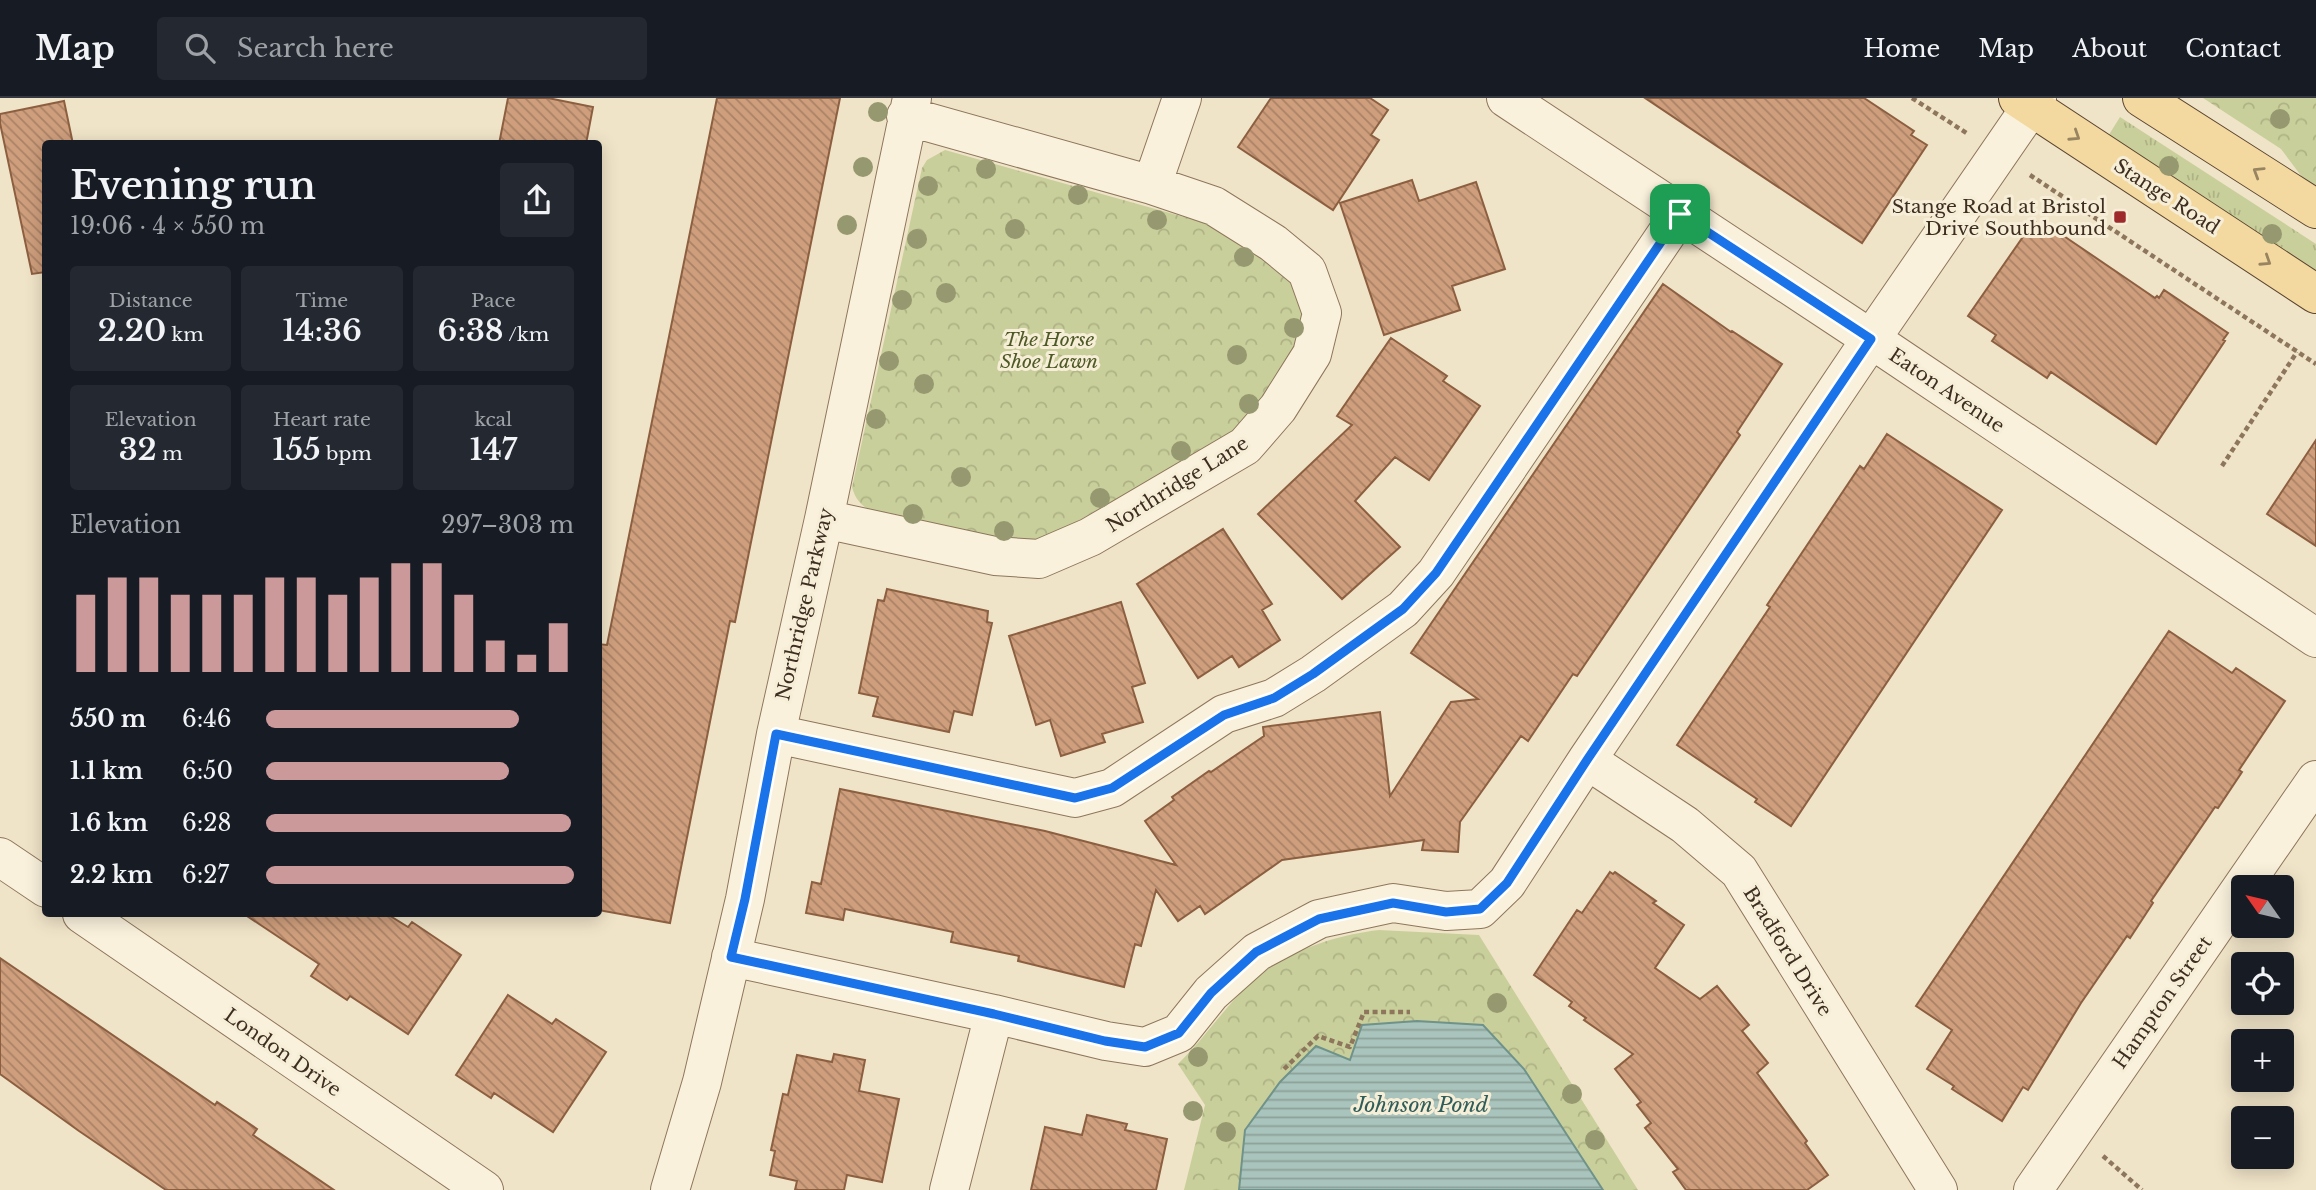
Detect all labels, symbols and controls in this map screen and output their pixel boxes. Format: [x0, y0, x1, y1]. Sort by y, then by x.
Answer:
search box [157, 17, 647, 80]
text: Map [35, 28, 115, 69]
icon: search [181, 29, 219, 67]
text: Search here [237, 32, 394, 64]
text: Home [1864, 34, 1940, 63]
text: Map [1978, 34, 2034, 63]
text: About [2072, 34, 2147, 63]
text: Contact [2185, 34, 2281, 63]
one-way arrow [2068, 127, 2081, 140]
street label: Stange Road [2110, 154, 2224, 239]
text: Evening run [70, 162, 316, 209]
button: share [500, 163, 574, 237]
one-way arrow [2253, 168, 2266, 181]
pin [1650, 184, 1710, 244]
icon: arrive [1661, 195, 1699, 233]
place label: Stange Road at Bristol Drive Southbound [1892, 195, 2106, 240]
marker: Stange Road at Bristol Drive Southbound [2112, 209, 2128, 225]
text: 19:06 · 4 × 550 m [70, 212, 265, 240]
one-way arrow [2258, 252, 2271, 265]
text: Distance [109, 289, 193, 312]
text: Time [296, 289, 348, 312]
text: Pace [471, 289, 516, 312]
text: 2.20 [98, 312, 166, 349]
text: 14:36 [282, 312, 362, 349]
text: 6:38 [437, 312, 504, 349]
text: km [166, 323, 204, 346]
text: /km [504, 323, 549, 346]
park label: The Horse Shoe Lawn [1000, 328, 1098, 373]
street label: Eaton Avenue [1885, 343, 2009, 437]
text: Elevation [105, 408, 197, 431]
text: Heart rate [273, 408, 371, 431]
text: kcal [474, 408, 512, 431]
text: 32 [119, 431, 157, 468]
text: 155 [272, 431, 321, 468]
text: 147 [469, 431, 517, 468]
street label: Northridge Lane [1102, 432, 1252, 537]
text: m [157, 442, 183, 465]
text: bpm [321, 442, 372, 465]
street label: Northridge Parkway [771, 506, 838, 703]
text: Elevation [70, 511, 181, 539]
text: 297–303 m [441, 511, 574, 539]
text: 550 m [70, 705, 146, 733]
text: 6:46 [182, 705, 232, 733]
text: 1.1 km [70, 757, 143, 785]
text: 6:50 [182, 757, 233, 785]
text: 1.6 km [70, 809, 148, 837]
text: 6:28 [182, 809, 231, 837]
text: 2.2 km [70, 861, 153, 889]
text: 6:27 [182, 861, 229, 889]
north arrow [2231, 875, 2294, 938]
map controls [2231, 875, 2294, 1169]
street label: Bradford Drive [1738, 882, 1837, 1020]
street label: Hampton Street [2108, 931, 2217, 1073]
button: locate [2231, 952, 2294, 1015]
street label: London Drive [220, 1004, 346, 1101]
button: + [2231, 1029, 2294, 1092]
water label: Johnson Pond [1353, 1092, 1489, 1118]
button: − [2231, 1106, 2294, 1169]

